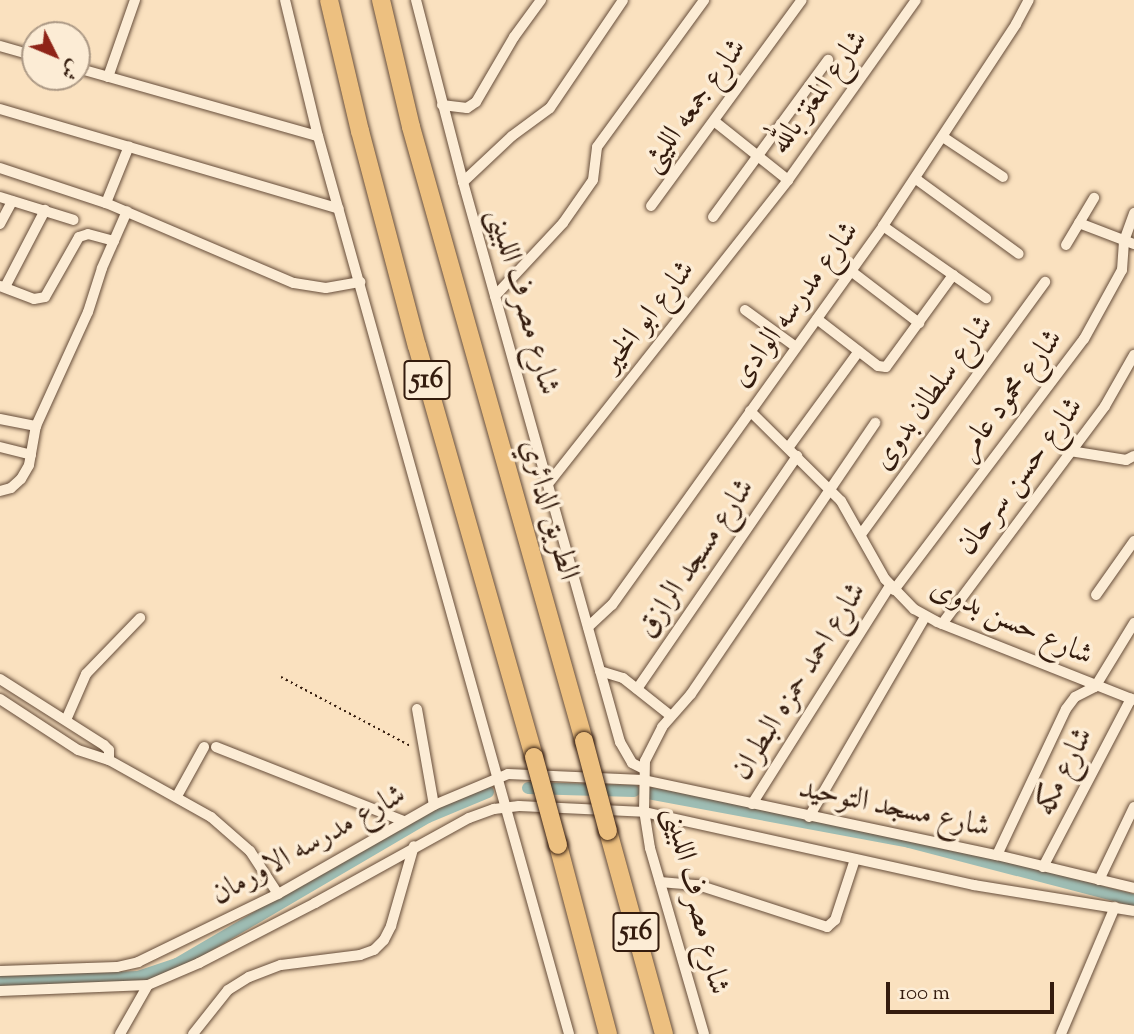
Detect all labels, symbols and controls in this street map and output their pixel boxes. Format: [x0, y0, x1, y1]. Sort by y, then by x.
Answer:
north arrow [21, 21, 91, 91]
street label: شارع المعتز بالله [763, 24, 877, 162]
street label: شارع جمعه الليثى [635, 32, 755, 180]
text: ش [54, 53, 87, 85]
street label: شارع مصرف اللبينى [478, 205, 566, 399]
street label: شارع مدرسه الوادى [724, 215, 868, 395]
street label: شارع ابو الخير [594, 254, 704, 380]
street label: شارع سلطان بدوى [866, 308, 1002, 478]
street label: شارع محمود عامر [950, 323, 1072, 467]
road number: 516 [402, 356, 452, 404]
street label: شارع حسن سرحان [950, 391, 1092, 563]
street label: الطريق الدائري [511, 435, 585, 585]
street label: شارع مسجد الرازق [630, 472, 764, 646]
street label: شارع حسن بدوى [924, 571, 1098, 675]
street label: شارع احمد حمزه البطران [725, 576, 875, 788]
street label: شارع مكه [1028, 722, 1102, 822]
street label: شارع مسجد التوحيد [795, 771, 993, 847]
street label: شارع مدرسه الاورمان [206, 778, 412, 914]
street label: شارع مصرف اللبينى [654, 803, 736, 999]
road number: 516 [612, 908, 660, 956]
scale bar [889, 968, 1057, 1012]
text: 100 m [899, 979, 950, 1009]

